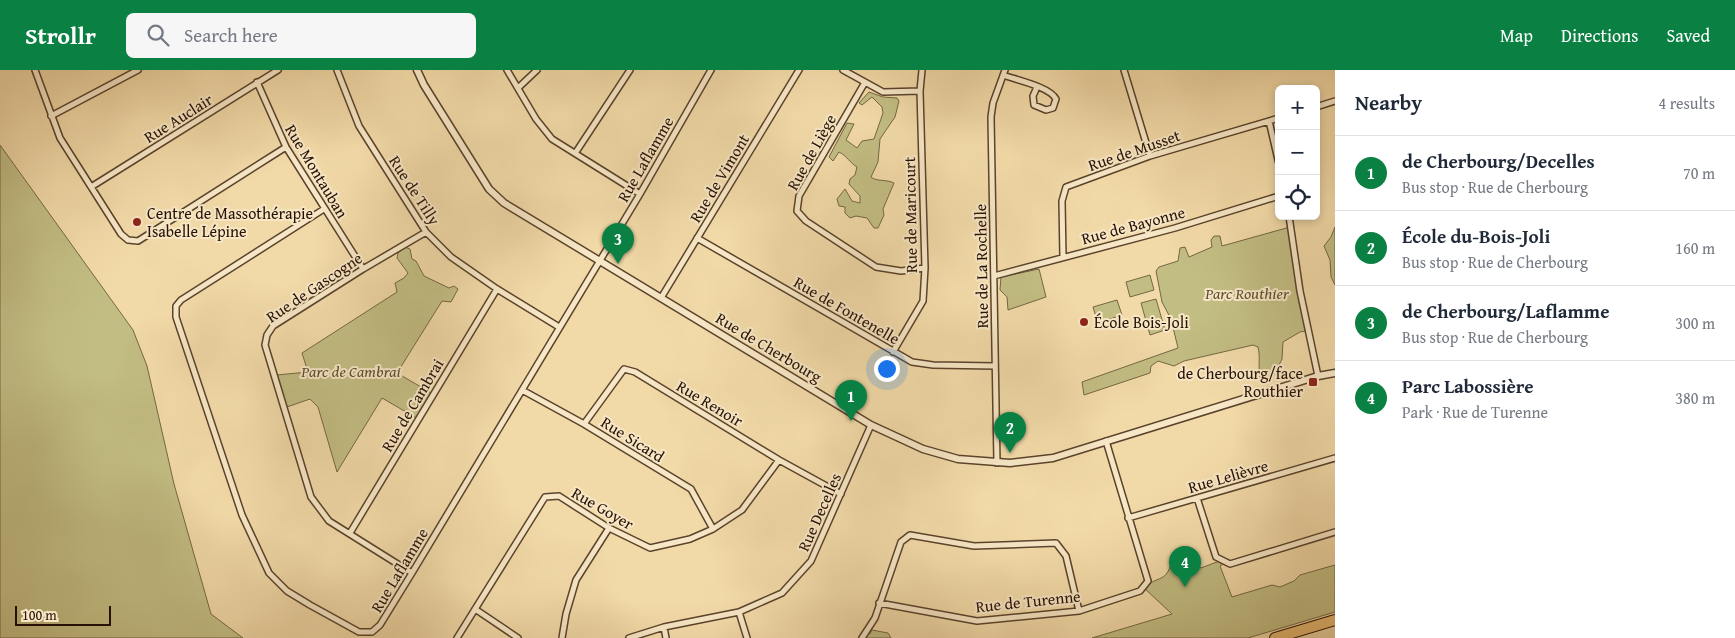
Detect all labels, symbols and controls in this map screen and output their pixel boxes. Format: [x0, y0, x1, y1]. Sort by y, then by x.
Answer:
search box [126, 13, 476, 58]
text: Strollr [25, 18, 96, 53]
icon: search [144, 21, 172, 49]
text: Search here [184, 21, 278, 49]
text: Map [1500, 22, 1533, 49]
text: Directions [1561, 22, 1638, 49]
text: Saved [1666, 22, 1710, 49]
map controls [1275, 85, 1320, 220]
button: + [1275, 85, 1320, 130]
street label: Rue Auclair [139, 87, 217, 149]
text: Nearby [1355, 87, 1422, 118]
text: 4 results [1658, 91, 1715, 115]
street label: Rue de Liège [780, 110, 842, 194]
street label: Rue Laflamme [611, 112, 679, 206]
street label: Rue Montauban [279, 119, 355, 223]
street label: Rue de Musset [1085, 123, 1184, 177]
street label: Rue de Vimont [683, 129, 755, 227]
button: − [1275, 130, 1320, 175]
text: de Cherbourg/Decelles [1402, 147, 1595, 175]
street label: Rue de Tilly [383, 150, 447, 230]
street label: Rue de Maricourt [897, 156, 923, 273]
text: 1 [1367, 161, 1375, 185]
text: 70 m [1683, 161, 1715, 185]
button: locate [1275, 175, 1320, 220]
text: Bus stop · Rue de Cherbourg [1402, 175, 1588, 199]
street label: Rue de Bayonne [1079, 200, 1187, 250]
place label: Centre de Massothérapie Isabelle Lépine [147, 201, 313, 243]
street label: Rue de La Rochelle [968, 204, 994, 328]
marker: Centre de Massothérapie Isabelle Lépine [131, 216, 143, 228]
text: École du-Bois-Joli [1402, 222, 1550, 250]
pin: 3 [602, 223, 634, 264]
text: 2 [1367, 236, 1375, 260]
text: 160 m [1675, 236, 1715, 260]
street label: Rue de Gascogne [261, 246, 367, 328]
text: Bus stop · Rue de Cherbourg [1402, 250, 1588, 274]
street label: Rue de Fontenelle [789, 270, 905, 350]
park label: Parc Routhier [1204, 281, 1290, 305]
text: de Cherbourg/Laflamme [1402, 297, 1609, 325]
street label: Rue de Cherbourg [711, 306, 827, 388]
place label: École Bois-Joli [1094, 310, 1189, 334]
text: 3 [1367, 311, 1375, 335]
text: 300 m [1675, 311, 1715, 335]
marker: École Bois-Joli [1078, 316, 1090, 328]
text: Bus stop · Rue de Cherbourg [1402, 325, 1588, 349]
street label: Rue de Cambrai [375, 354, 449, 456]
your location [874, 356, 900, 382]
park label: Parc de Cambrai [300, 359, 401, 383]
place label: de Cherbourg/face Routhier [1177, 361, 1303, 403]
text: Parc Labossière [1402, 372, 1534, 400]
street label: Rue Renoir [672, 374, 748, 433]
marker: de Cherbourg/face Routhier [1307, 376, 1319, 388]
pin: 1 [835, 380, 867, 421]
text: 4 [1367, 386, 1375, 410]
text: 380 m [1675, 386, 1715, 410]
text: Park · Rue de Turenne [1402, 400, 1548, 424]
street label: Rue Sicard [597, 410, 670, 468]
pin: 2 [994, 412, 1026, 453]
street label: Rue Lelièvre [1185, 453, 1271, 499]
street label: Rue Decelles [791, 469, 847, 555]
street label: Rue Goyer [567, 481, 639, 536]
street label: Rue Laflamme [364, 523, 434, 617]
pin: 4 [1169, 546, 1201, 587]
street label: Rue de Turenne [974, 584, 1082, 618]
scale bar [15, 603, 111, 626]
text: 100 m [22, 605, 57, 625]

